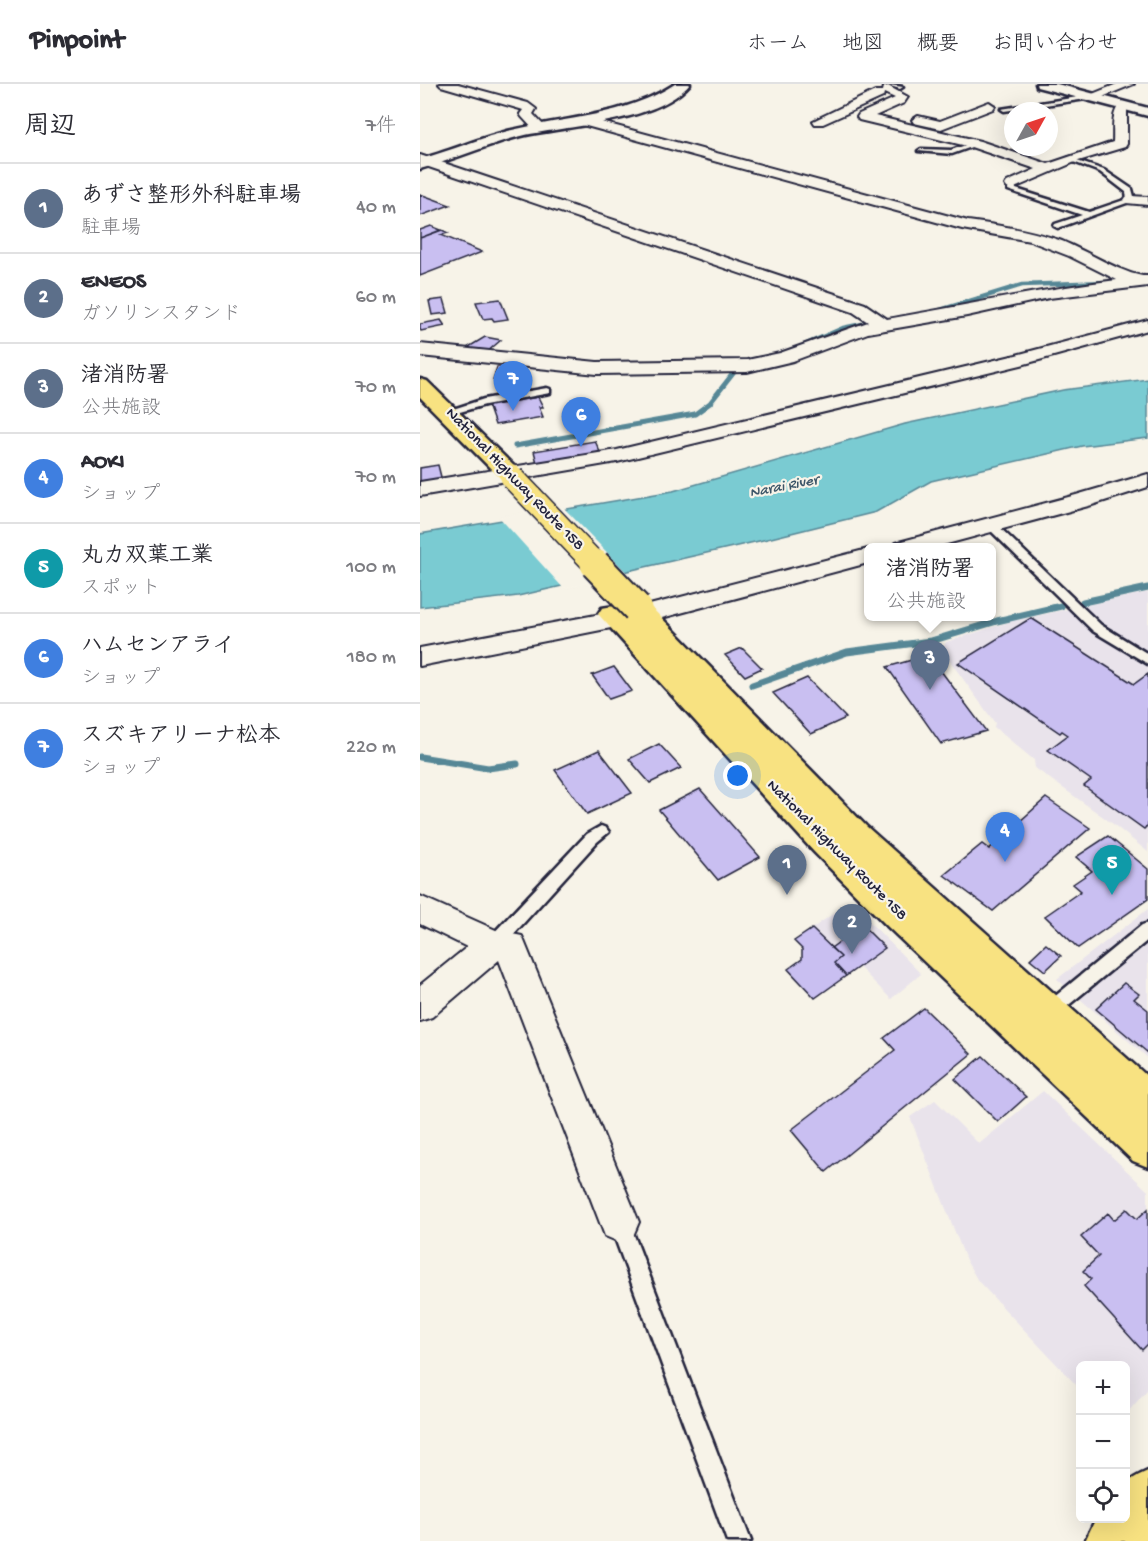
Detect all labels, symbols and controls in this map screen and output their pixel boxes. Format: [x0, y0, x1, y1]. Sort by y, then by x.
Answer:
text: Pinpoint [30, 25, 124, 58]
text: ホーム [747, 33, 809, 58]
text: 地図 [842, 33, 884, 58]
text: 概要 [917, 33, 959, 58]
text: お問い合わせ [992, 33, 1118, 58]
north arrow [1004, 102, 1058, 156]
text: 周辺 [24, 113, 76, 144]
text: 7件 [366, 116, 396, 139]
text: あずさ整形外科駐車場 [81, 184, 301, 210]
text: 1 [39, 197, 48, 220]
text: 40 m [356, 197, 396, 220]
text: 駐車場 [81, 218, 141, 241]
text: ENEOS [81, 270, 146, 296]
text: 2 [39, 287, 48, 310]
text: 60 m [356, 287, 396, 310]
text: ガソリンスタンド [81, 304, 241, 327]
pin: 7 [494, 362, 532, 411]
text: 渚消防署 [81, 364, 169, 390]
text: 3 [38, 377, 49, 400]
text: 70 m [355, 377, 396, 400]
text: 公共施設 [81, 398, 161, 421]
pin: 6 [562, 398, 600, 447]
street label: National Highway Route 158 [441, 405, 587, 555]
text: AOKI [81, 450, 125, 476]
text: 4 [39, 467, 48, 490]
text: 70 m [355, 467, 396, 490]
water label: Narai River [748, 471, 822, 502]
text: ショップ [81, 484, 160, 507]
popup [864, 543, 996, 621]
text: 丸カ双葉工業 [81, 544, 213, 570]
text: 5 [38, 557, 49, 580]
text: 100 m [346, 557, 396, 580]
text: 渚消防署 [886, 558, 974, 584]
text: スポット [81, 578, 161, 601]
text: 公共施設 [886, 592, 966, 615]
text: ハムセンアライ [81, 634, 235, 660]
pin: 3 [910, 640, 950, 690]
text: 6 [38, 647, 49, 670]
text: 180 m [347, 647, 396, 670]
text: ショップ [81, 668, 160, 691]
text: スズキアリーナ松本 [81, 724, 280, 750]
text: 7 [38, 737, 49, 760]
text: 220 m [346, 737, 396, 760]
text: ショップ [81, 758, 160, 781]
your location [723, 761, 752, 790]
street label: National Highway Route 158 [762, 777, 910, 925]
pin: 4 [986, 812, 1024, 862]
pin: 1 [768, 846, 806, 895]
pin: 5 [1092, 846, 1132, 895]
pin: 2 [832, 904, 872, 954]
map controls [1076, 1361, 1130, 1523]
button: + [1076, 1361, 1130, 1415]
button: − [1076, 1415, 1130, 1469]
button: locate [1076, 1469, 1130, 1523]

